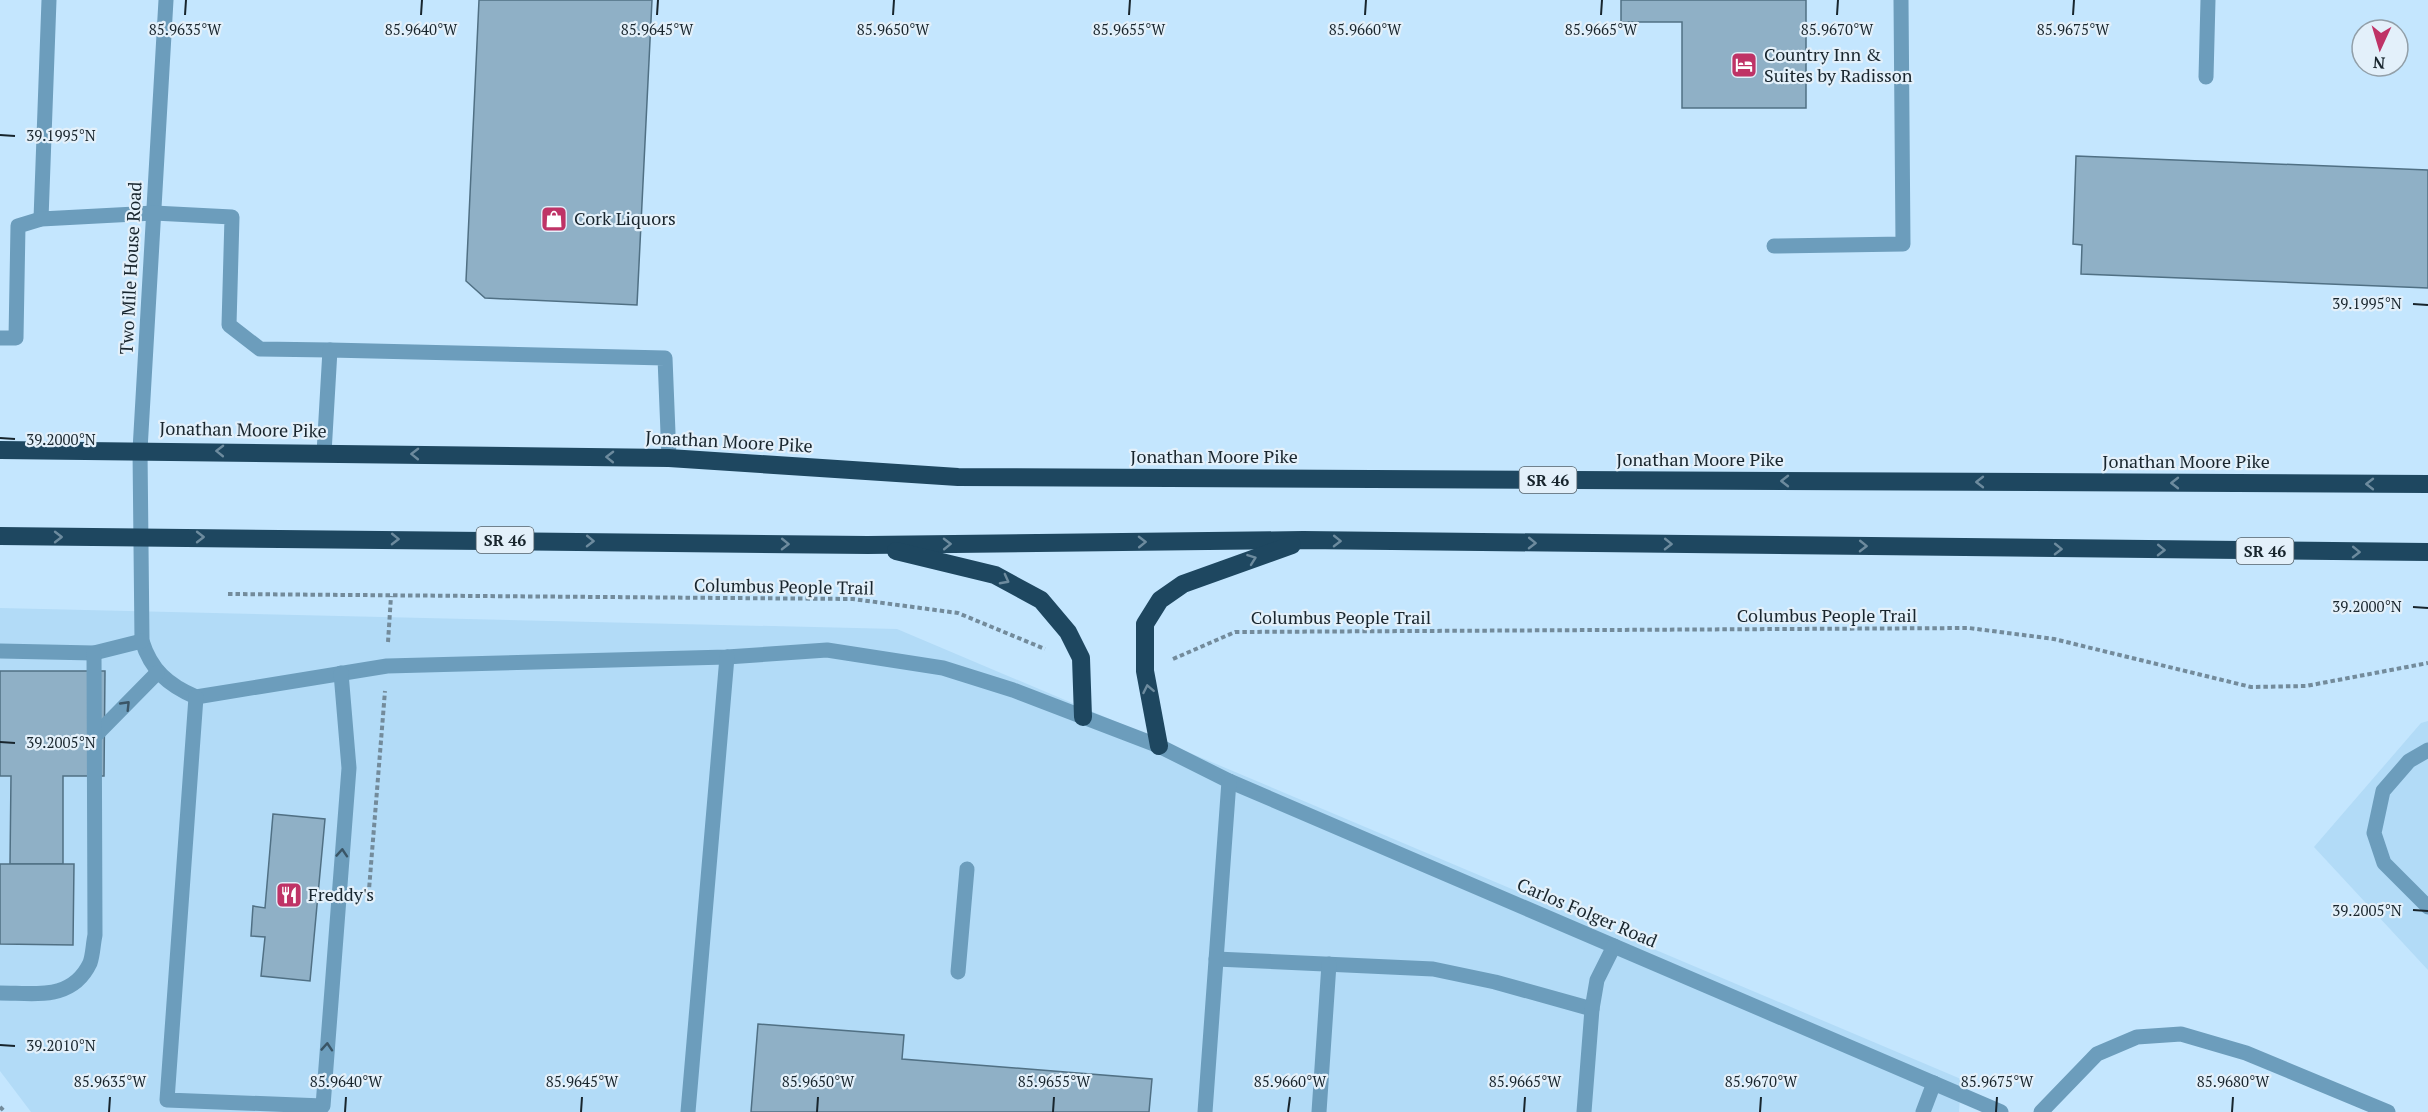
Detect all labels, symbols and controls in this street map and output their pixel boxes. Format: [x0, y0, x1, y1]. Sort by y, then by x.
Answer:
north arrow [2350, 18, 2410, 78]
text: 85.9635°W [149, 19, 222, 39]
text: 85.9640°W [385, 19, 458, 39]
text: 85.9645°W [621, 19, 694, 39]
text: 85.9650°W [857, 19, 930, 39]
text: 85.9655°W [1093, 19, 1166, 39]
text: 85.9660°W [1329, 19, 1402, 39]
text: 85.9665°W [1565, 19, 1638, 39]
text: 85.9670°W [1801, 19, 1874, 39]
text: 85.9675°W [2037, 19, 2110, 39]
place label: Country Inn & Suites by Radisson [1764, 42, 1913, 87]
hotel icon: Country Inn & Suites by Radisson [1729, 50, 1759, 80]
text: N [2372, 52, 2386, 74]
text: 39.1995°N [26, 125, 96, 145]
street label: Two Mile House Road [113, 181, 147, 355]
shop icon: Cork Liquors [539, 204, 569, 234]
place label: Cork Liquors [574, 206, 676, 230]
text: 39.1995°N [2332, 293, 2402, 313]
street label: Jonathan Moore Pike [159, 416, 327, 442]
street label: Jonathan Moore Pike [645, 425, 813, 457]
text: 39.2000°N [26, 429, 96, 449]
street label: Jonathan Moore Pike [1130, 444, 1298, 468]
one-way arrow [216, 445, 225, 458]
street label: Jonathan Moore Pike [1616, 447, 1784, 471]
one-way arrow [411, 448, 420, 460]
street label: Jonathan Moore Pike [2102, 449, 2270, 473]
one-way arrow [606, 451, 615, 463]
road number: SR 46 [1520, 467, 1576, 493]
one-way arrow [1780, 475, 1789, 487]
one-way arrow [1975, 476, 1984, 488]
one-way arrow [2170, 477, 2179, 489]
one-way arrow [2365, 478, 2374, 490]
road number: SR 46 [476, 527, 534, 553]
one-way arrow [54, 530, 63, 543]
one-way arrow [196, 531, 205, 543]
one-way arrow [391, 533, 400, 545]
one-way arrow [586, 535, 595, 547]
one-way arrow [1333, 535, 1342, 547]
one-way arrow [1138, 536, 1147, 548]
one-way arrow [781, 537, 790, 550]
one-way arrow [1528, 537, 1537, 549]
one-way arrow [943, 538, 952, 550]
one-way arrow [1663, 538, 1672, 550]
road number: SR 46 [2236, 538, 2294, 564]
one-way arrow [1858, 540, 1867, 553]
one-way arrow [2053, 542, 2062, 555]
one-way arrow [2157, 544, 2166, 556]
one-way arrow [2352, 546, 2361, 558]
one-way arrow [1246, 554, 1257, 566]
street label: Columbus People Trail [694, 572, 874, 600]
one-way arrow [999, 573, 1009, 584]
text: 39.2000°N [2332, 596, 2402, 616]
street label: Columbus People Trail [1737, 603, 1917, 627]
street label: Columbus People Trail [1251, 605, 1431, 629]
one-way arrow [1142, 684, 1155, 694]
one-way arrow [119, 702, 130, 712]
text: 39.2005°N [26, 732, 96, 752]
one-way arrow [336, 848, 349, 857]
street label: Carlos Folger Road [1514, 872, 1661, 952]
restaurant icon: Freddy's [274, 880, 304, 910]
place label: Freddy's [308, 882, 374, 906]
text: 39.2005°N [2332, 900, 2402, 920]
text: 39.2010°N [26, 1035, 96, 1055]
one-way arrow [321, 1043, 334, 1052]
text: 85.9635°W [74, 1071, 147, 1091]
text: 85.9640°W [310, 1071, 383, 1091]
text: 85.9645°W [546, 1071, 619, 1091]
text: 85.9650°W [782, 1071, 855, 1091]
text: 85.9655°W [1018, 1071, 1091, 1091]
text: 85.9660°W [1254, 1071, 1327, 1091]
text: 85.9665°W [1489, 1071, 1562, 1091]
text: 85.9670°W [1725, 1071, 1798, 1091]
text: 85.9675°W [1961, 1071, 2034, 1091]
text: 85.9680°W [2197, 1071, 2270, 1091]

